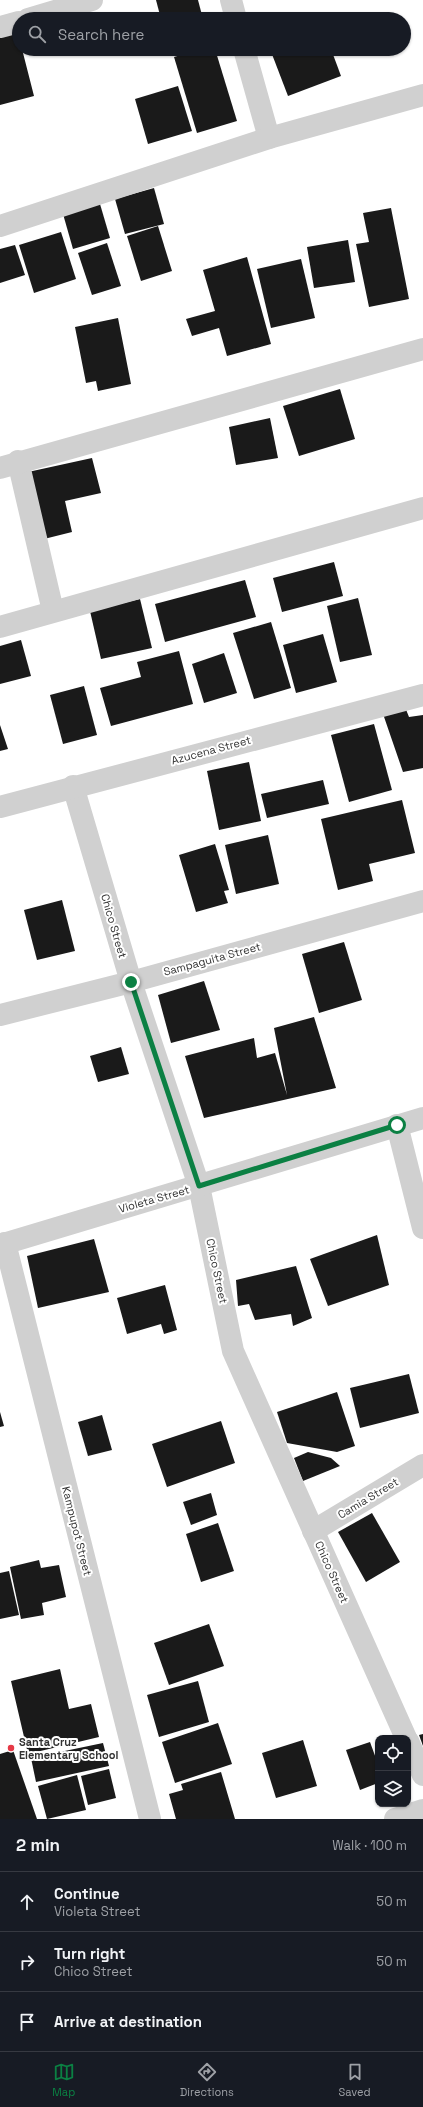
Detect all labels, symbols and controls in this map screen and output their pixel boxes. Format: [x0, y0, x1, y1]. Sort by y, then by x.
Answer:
search box [12, 12, 411, 56]
icon: search [26, 23, 48, 45]
text: Search here [58, 25, 144, 44]
street label: Azucena Street [170, 733, 252, 767]
street label: Chico Street [98, 892, 130, 960]
street label: Sampaguita Street [162, 939, 262, 979]
route end [122, 973, 140, 991]
route start [388, 1116, 406, 1134]
street label: Violeta Street [117, 1182, 191, 1216]
street label: Chico Street [203, 1237, 231, 1305]
street label: Camia Street [335, 1474, 401, 1522]
street label: Kampupot Street [59, 1485, 95, 1577]
street label: Chico Street [312, 1539, 352, 1605]
place label: Santa Cruz Elementary School [19, 1735, 118, 1762]
map controls [375, 1735, 411, 1807]
button: locate [375, 1735, 411, 1771]
marker: Santa Cruz Elementary School [6, 1743, 16, 1753]
button: layers [375, 1771, 411, 1807]
text: 2 min [16, 1834, 60, 1856]
text: Walk · 100 m [332, 1837, 407, 1854]
text: Continue [54, 1884, 120, 1903]
icon: ahead [16, 1891, 38, 1913]
text: 50 m [376, 1893, 407, 1910]
text: Violeta Street [54, 1903, 140, 1920]
text: Turn right [54, 1944, 125, 1963]
icon: right [16, 1951, 38, 1973]
text: 50 m [376, 1953, 407, 1970]
text: Chico Street [54, 1963, 132, 1980]
icon: arrive [16, 2011, 38, 2033]
text: Arrive at destination [54, 2012, 202, 2031]
tab: Map [52, 2061, 75, 2099]
tab: Directions [180, 2061, 234, 2099]
tab: Saved [339, 2061, 371, 2099]

